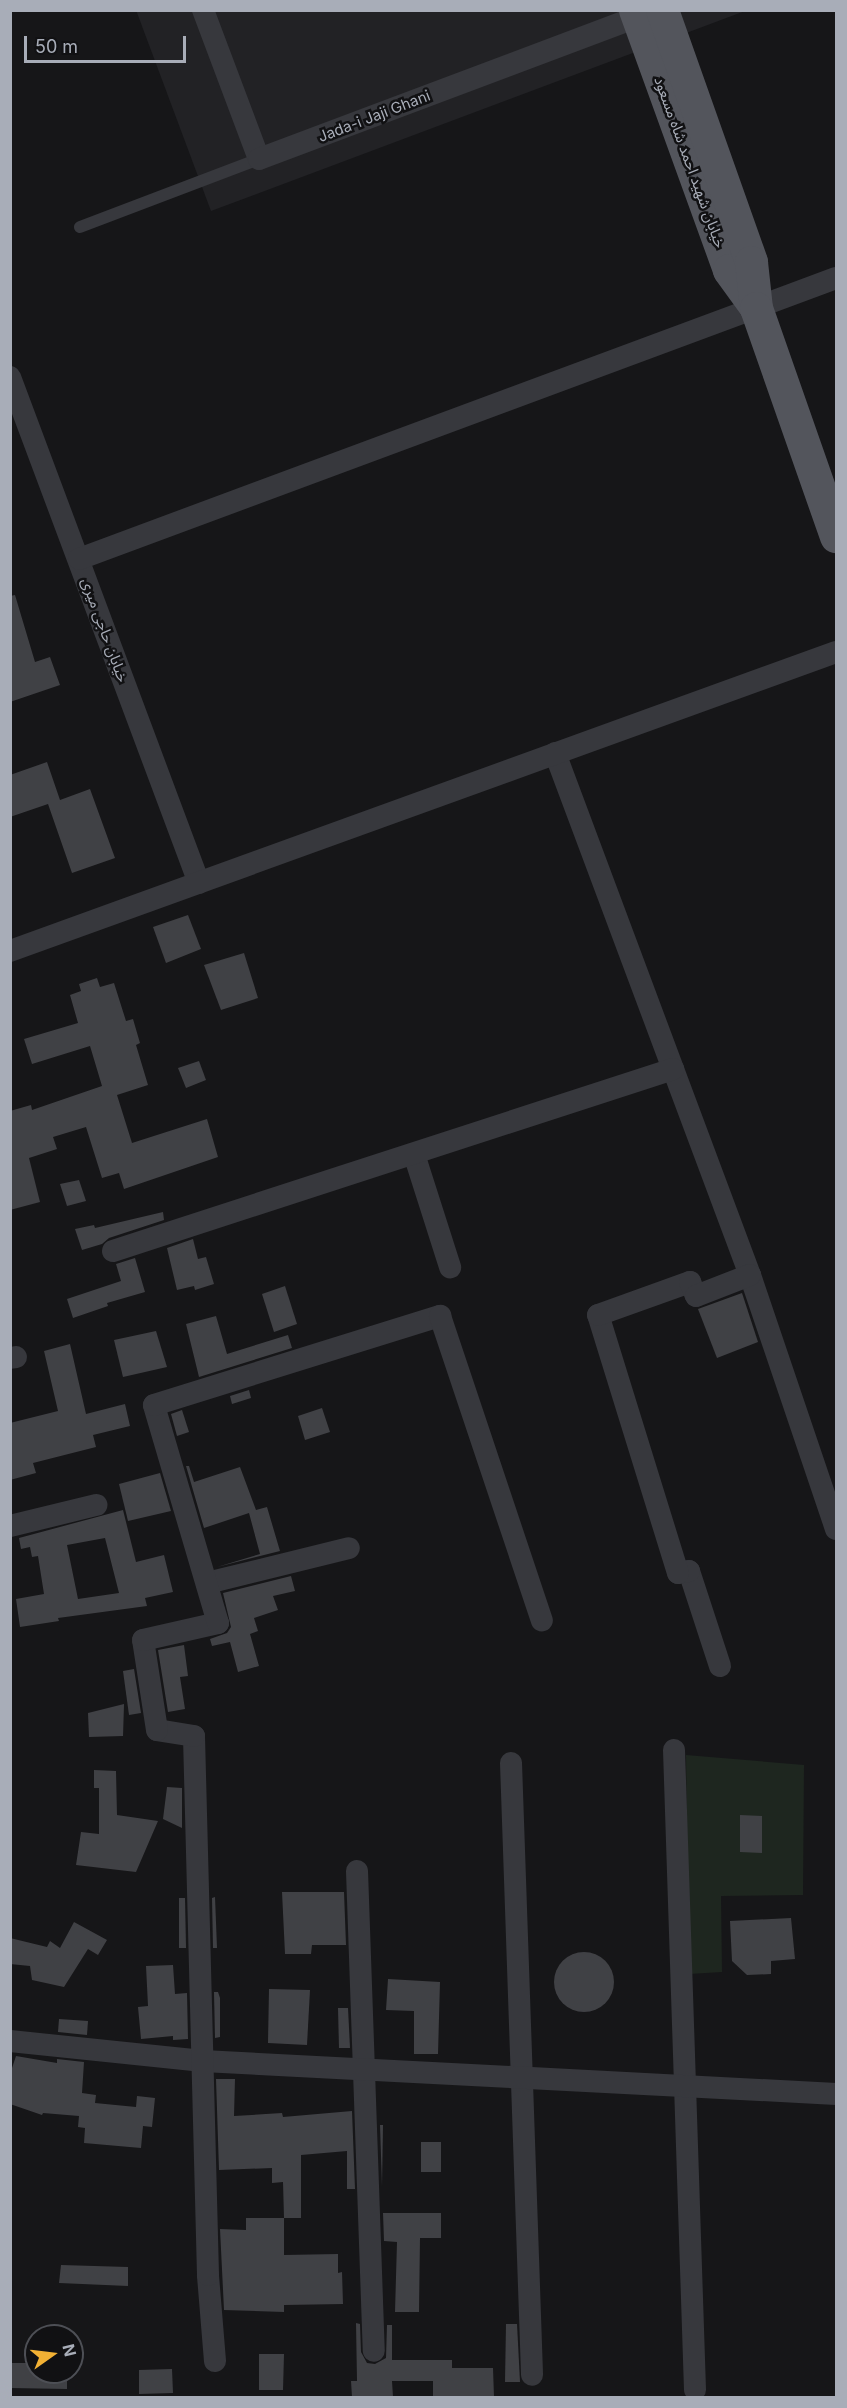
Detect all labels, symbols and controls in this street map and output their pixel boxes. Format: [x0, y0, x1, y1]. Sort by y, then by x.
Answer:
scale bar [27, 24, 189, 62]
text: 50 m [35, 36, 78, 57]
street label: خیابان شهید احمد شاه مسعود [651, 74, 729, 250]
street label: Jada-i Jaji Ghani [315, 86, 433, 146]
street label: خیابان حاجی میری [78, 575, 132, 685]
north arrow [24, 2324, 84, 2384]
text: N [58, 2342, 81, 2358]

